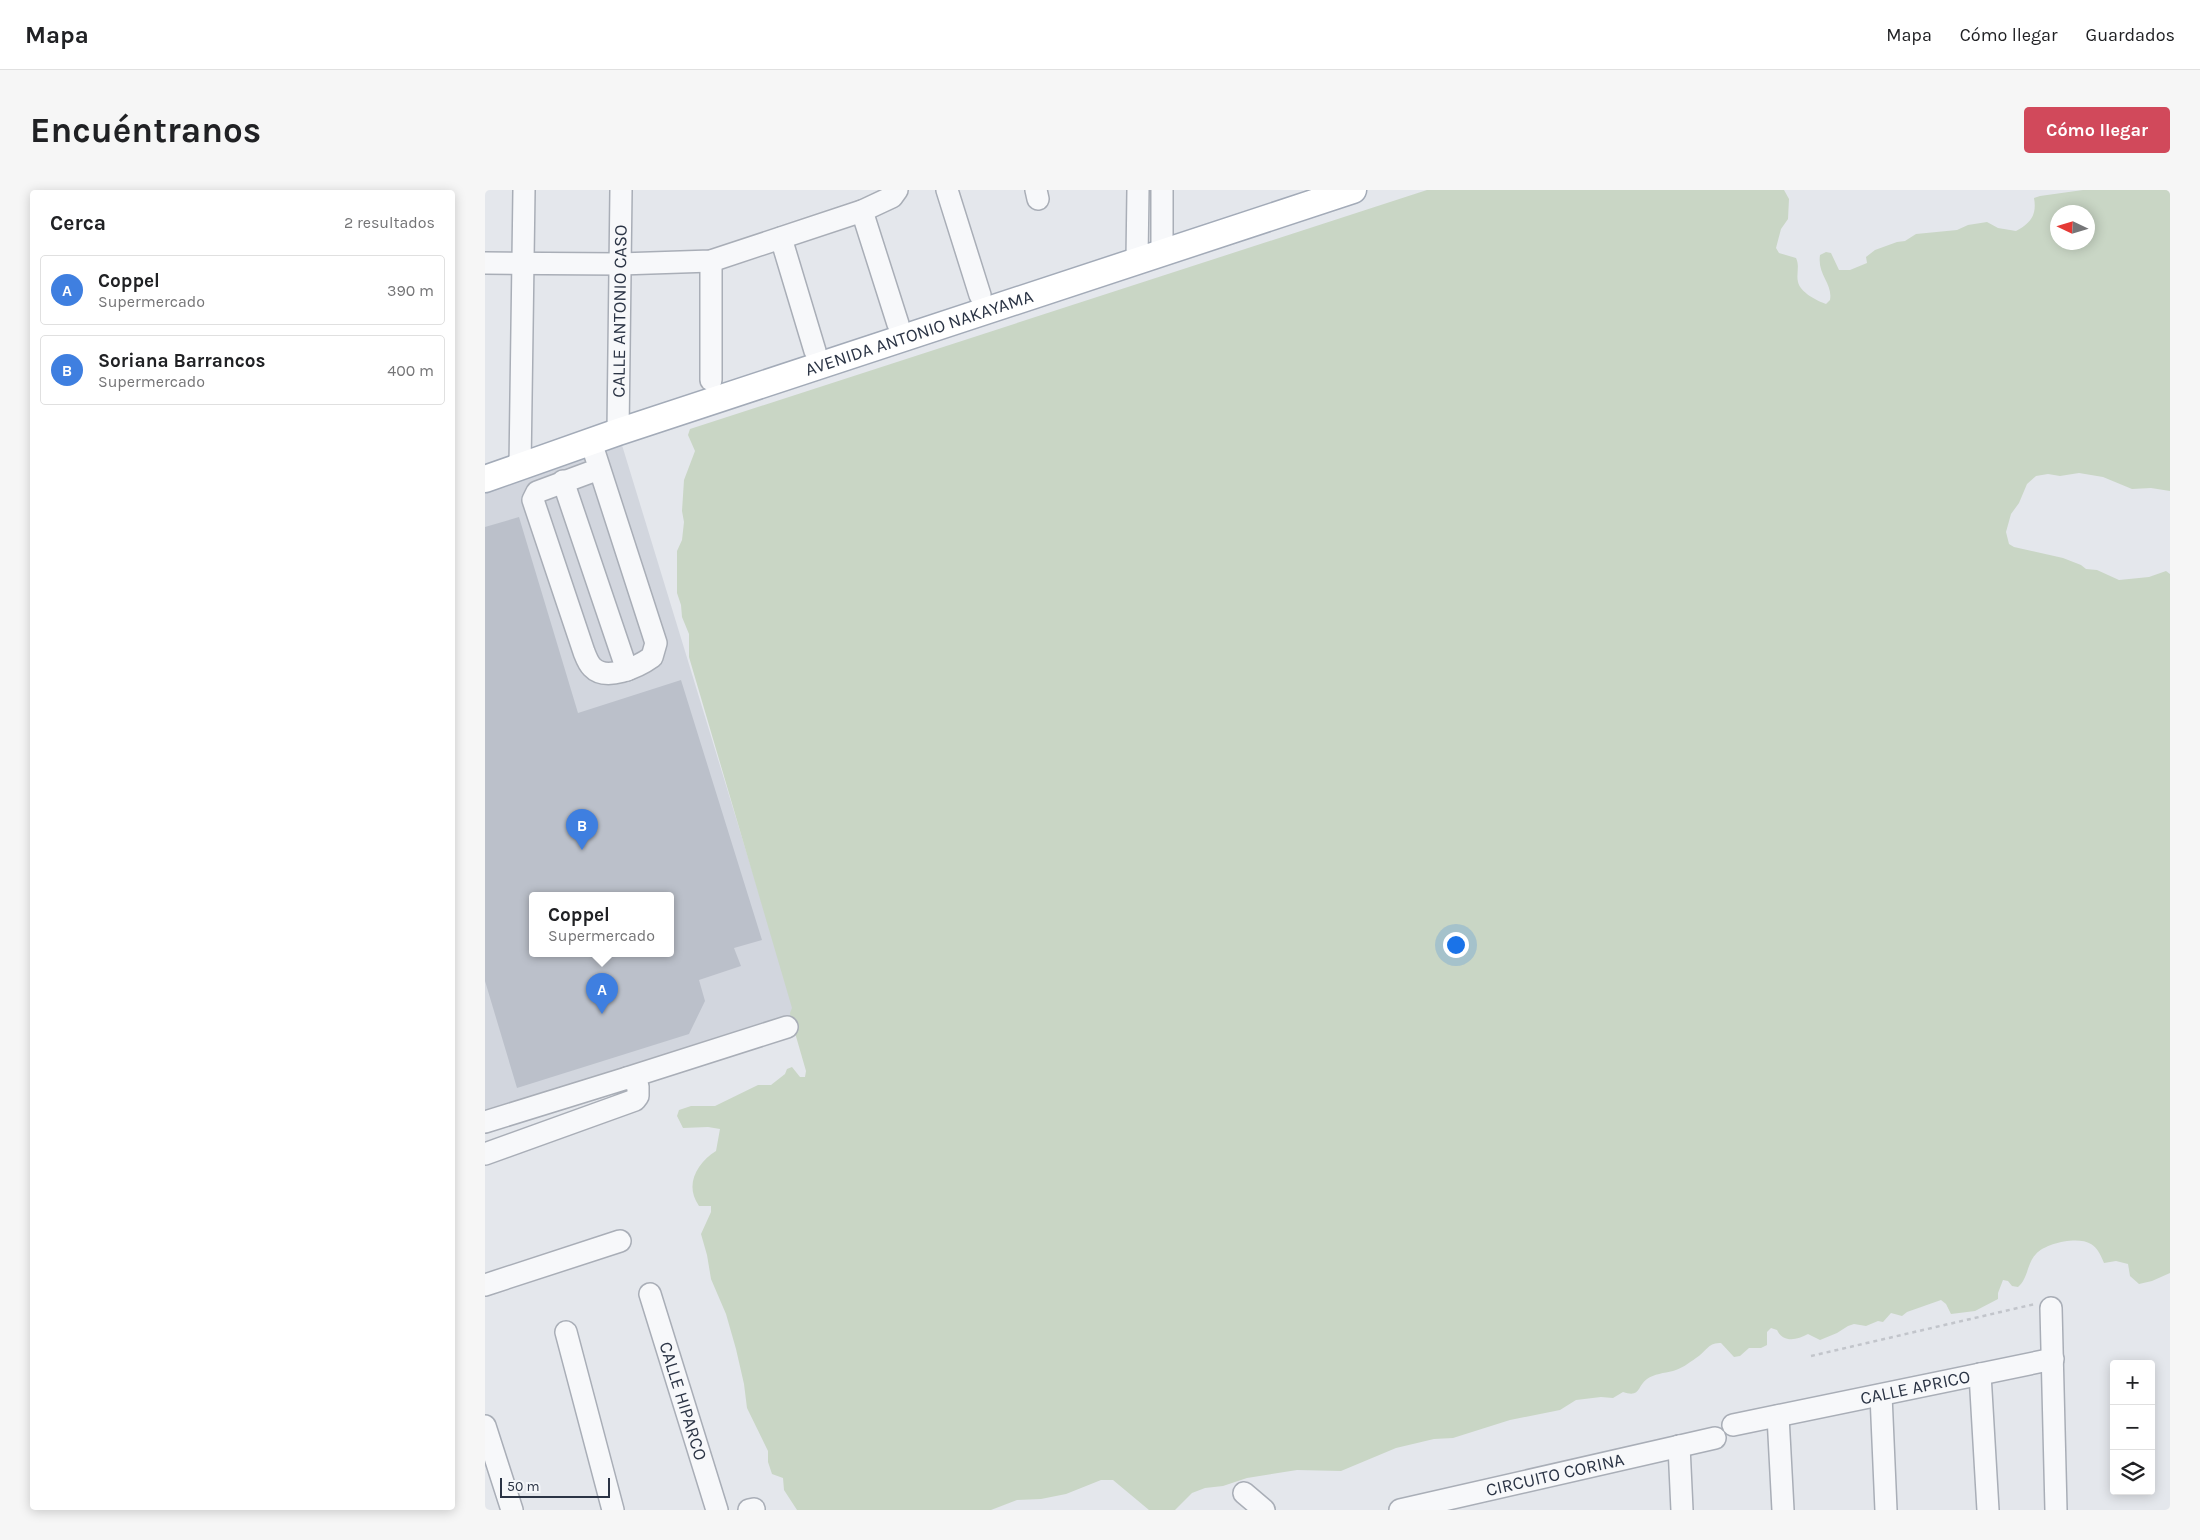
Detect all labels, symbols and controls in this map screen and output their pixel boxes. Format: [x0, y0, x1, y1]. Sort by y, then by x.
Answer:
text: Mapa [25, 21, 89, 49]
text: Mapa [1886, 24, 1932, 46]
text: Cómo llegar [1960, 24, 2058, 46]
text: Guardados [2086, 24, 2175, 46]
button: Cómo llegar [2024, 107, 2170, 153]
text: Encuéntranos [30, 110, 261, 151]
north arrow [2050, 205, 2095, 250]
text: Cerca [50, 211, 106, 235]
text: 2 resultados [344, 213, 435, 232]
street label: CALLE ANTONIO CASO [607, 224, 632, 398]
text: Coppel [98, 270, 160, 292]
text: A [62, 281, 72, 300]
text: 390 m [387, 281, 434, 300]
street label: AVENIDA ANTONIO NAKAYAMA [802, 285, 1036, 381]
text: Supermercado [98, 292, 205, 311]
text: Soriana Barrancos [98, 350, 266, 372]
text: B [62, 361, 72, 380]
text: 400 m [387, 361, 434, 380]
text: Supermercado [98, 372, 205, 391]
pin: B [566, 809, 598, 850]
popup [529, 892, 674, 957]
text: Coppel [548, 904, 610, 926]
text: Supermercado [548, 926, 655, 945]
your location [1443, 932, 1469, 958]
pin: A [586, 973, 618, 1014]
street label: CALLE HIPARCO [654, 1339, 712, 1463]
map controls [2110, 1360, 2155, 1495]
button: + [2110, 1360, 2155, 1405]
street label: CALLE APRICO [1858, 1365, 1972, 1409]
button: − [2110, 1405, 2155, 1450]
street label: CIRCUITO CORINA [1484, 1448, 1626, 1501]
button: layers [2110, 1450, 2155, 1495]
scale bar [500, 1475, 610, 1498]
text: 50 m [507, 1478, 540, 1495]

